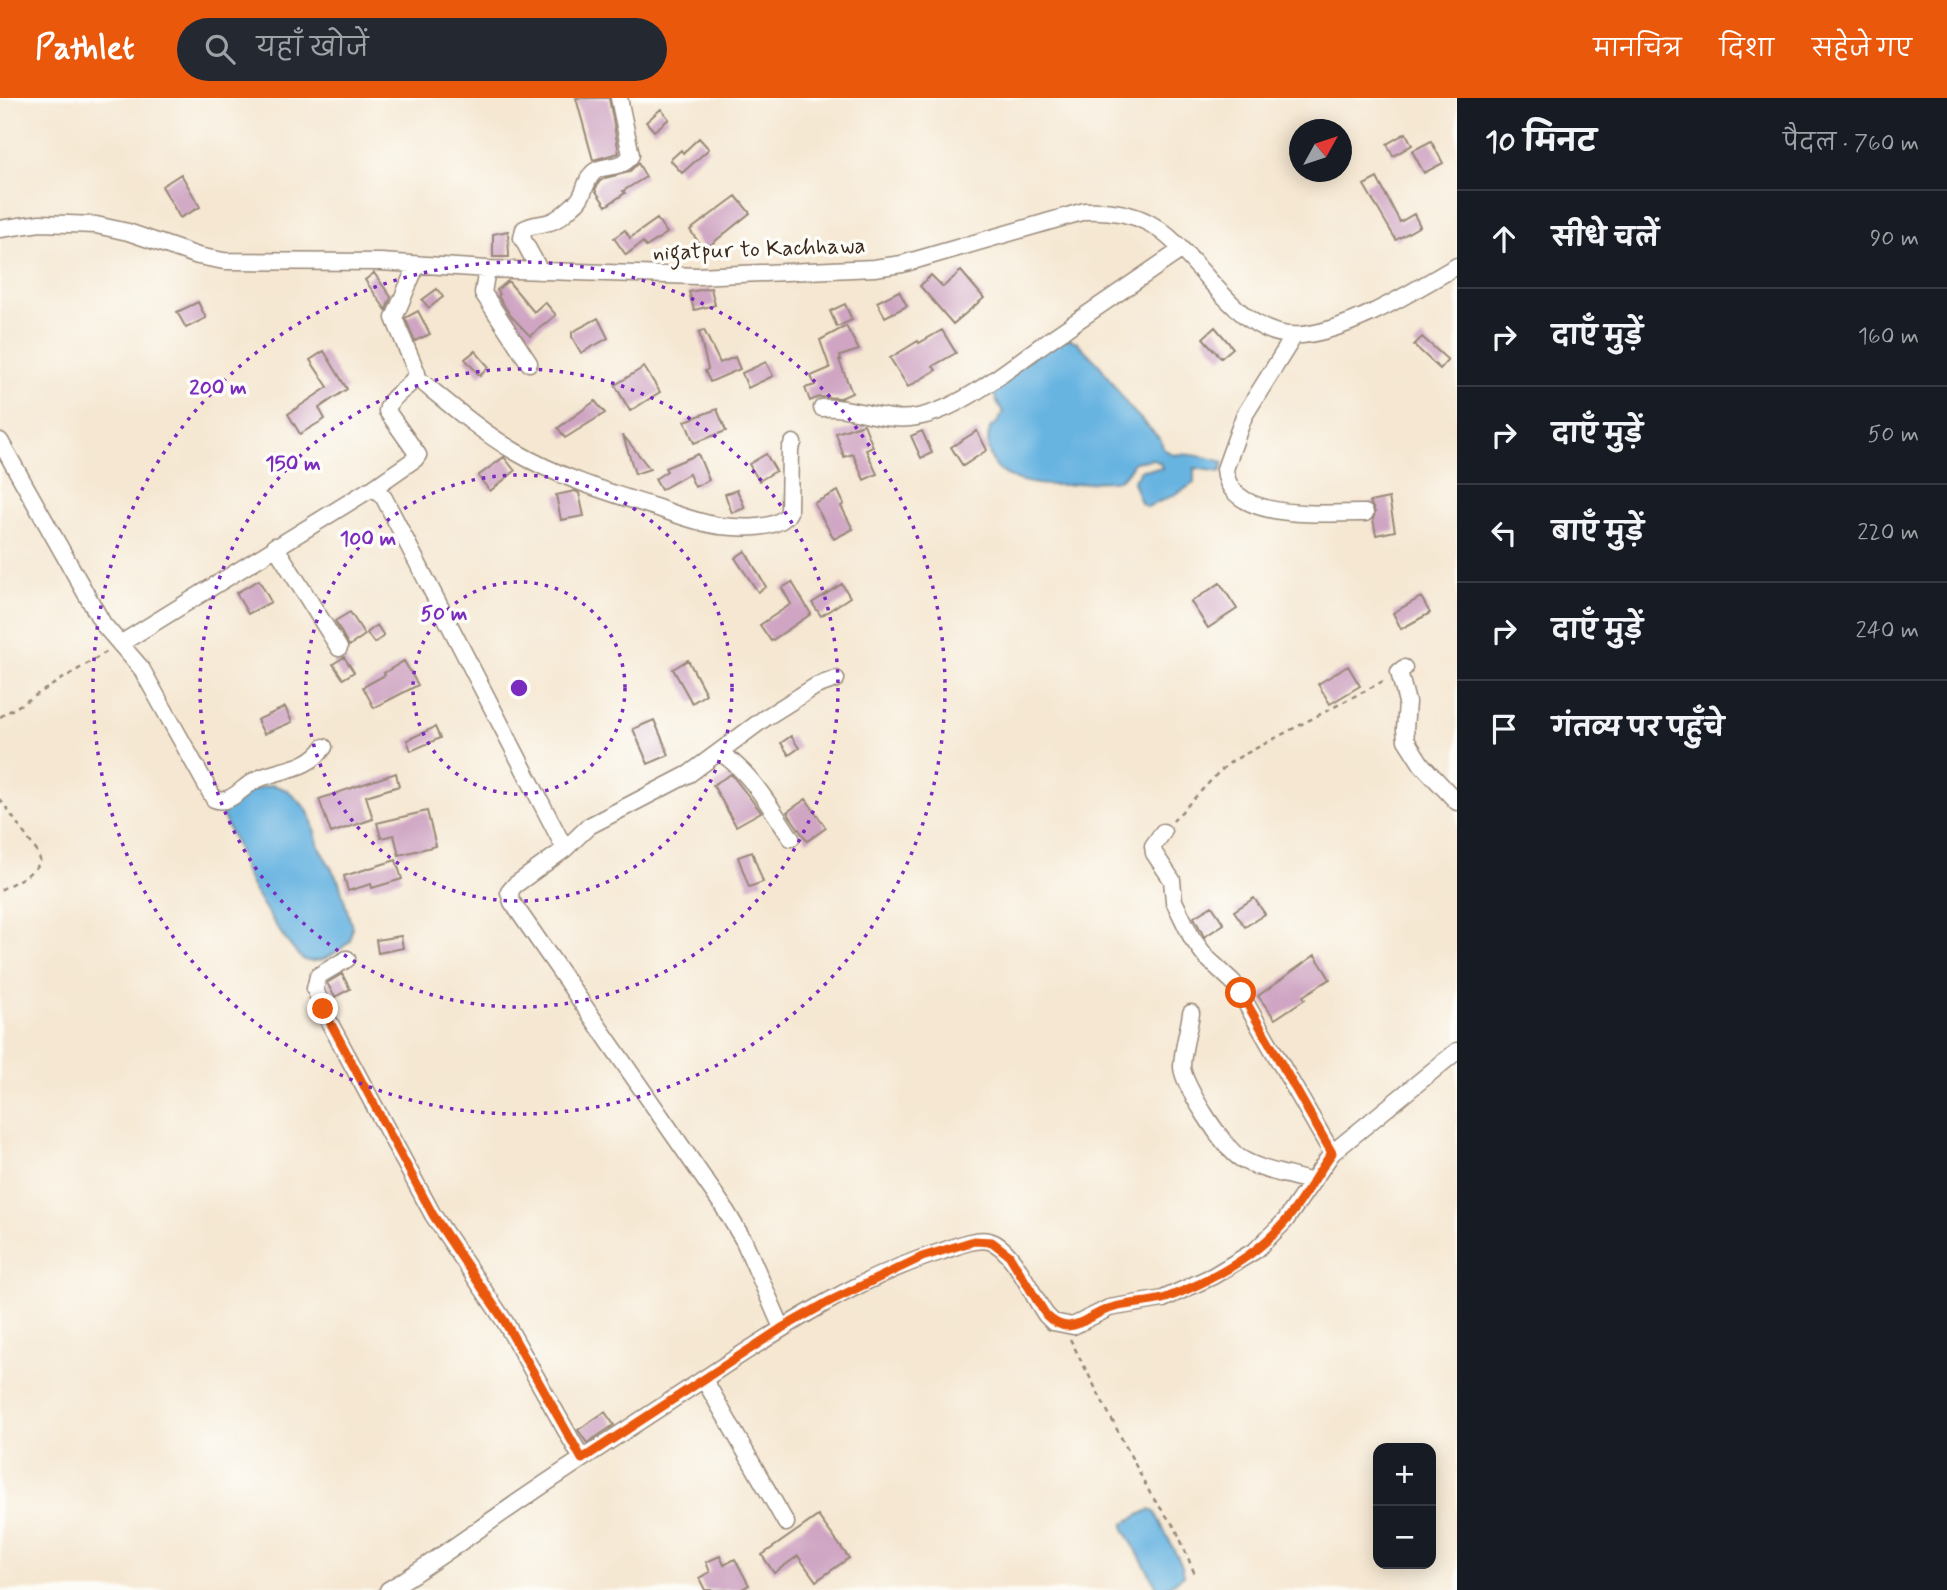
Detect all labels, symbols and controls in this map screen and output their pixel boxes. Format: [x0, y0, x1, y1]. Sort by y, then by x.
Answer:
search box [177, 18, 667, 81]
text: Pathlet [35, 27, 135, 71]
icon: search [201, 30, 239, 68]
text: यहाँ खोजें [257, 32, 369, 66]
text: मानचित्र [1594, 34, 1682, 65]
text: दिशा [1720, 34, 1774, 65]
text: सहेजे गए [1812, 34, 1912, 65]
north arrow [1289, 119, 1352, 182]
text: 10 मिनट [1485, 123, 1596, 162]
text: पैदल · 760 m [1783, 129, 1919, 159]
icon: ahead [1485, 220, 1523, 258]
text: सीधे चलें [1552, 222, 1659, 256]
text: 90 m [1870, 224, 1919, 254]
street label: nigatpur to Kachhawa [652, 231, 866, 271]
icon: right [1485, 318, 1523, 356]
text: दाएँ मुड़ें [1552, 320, 1643, 354]
text: 160 m [1858, 322, 1919, 352]
text: 200 m [189, 374, 247, 402]
icon: right [1485, 416, 1523, 454]
text: दाएँ मुड़ें [1552, 418, 1643, 452]
text: 50 m [1868, 420, 1919, 450]
text: 150 m [265, 450, 321, 478]
icon: left [1485, 514, 1523, 552]
text: बाएँ मुड़ें [1552, 516, 1644, 550]
text: 220 m [1857, 518, 1919, 548]
text: 100 m [340, 525, 396, 553]
text: 50 m [421, 600, 468, 628]
icon: right [1485, 612, 1523, 650]
text: दाएँ मुड़ें [1552, 614, 1643, 648]
text: 240 m [1855, 616, 1919, 646]
centre of rings [507, 676, 531, 700]
icon: arrive [1485, 710, 1523, 748]
text: गंतव्य पर पहुँचे [1552, 712, 1724, 746]
route start [1225, 977, 1256, 1008]
route end [307, 993, 338, 1024]
map controls [1373, 1443, 1436, 1569]
button: + [1373, 1443, 1436, 1506]
button: − [1373, 1506, 1436, 1569]

